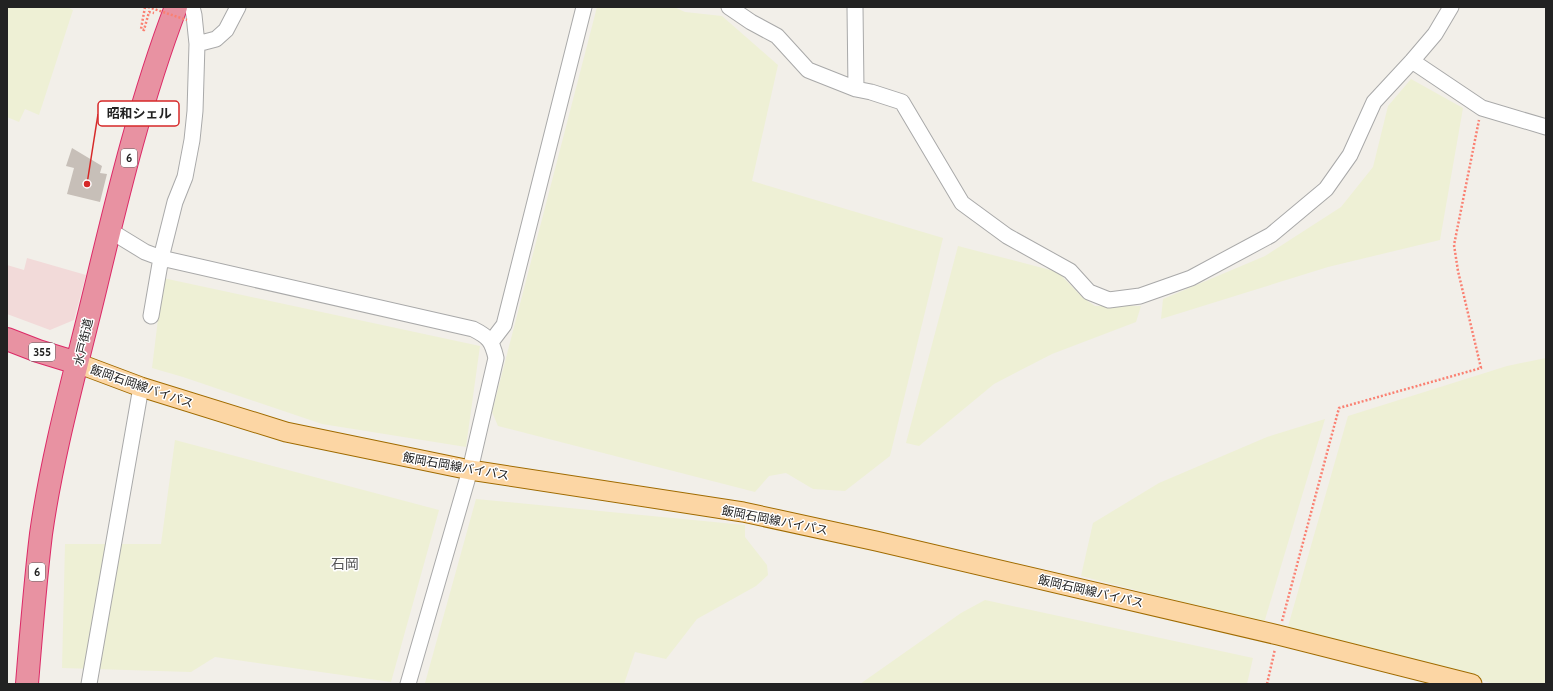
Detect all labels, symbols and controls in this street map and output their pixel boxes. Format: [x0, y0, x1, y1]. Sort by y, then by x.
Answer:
callout: 昭和シェル [98, 101, 179, 126]
text: 昭和シェル [106, 105, 172, 121]
road number: 6 [121, 149, 137, 167]
street label: 水戸街道 [70, 317, 96, 367]
road number: 355 [29, 343, 55, 361]
street label: 飯岡石岡線バイパス [89, 361, 195, 411]
street label: 飯岡石岡線バイパス [402, 449, 510, 483]
street label: 飯岡石岡線バイパス [721, 502, 829, 538]
district label: 石岡 [331, 555, 359, 573]
road number: 6 [29, 563, 45, 581]
street label: 飯岡石岡線バイパス [1037, 572, 1145, 610]

